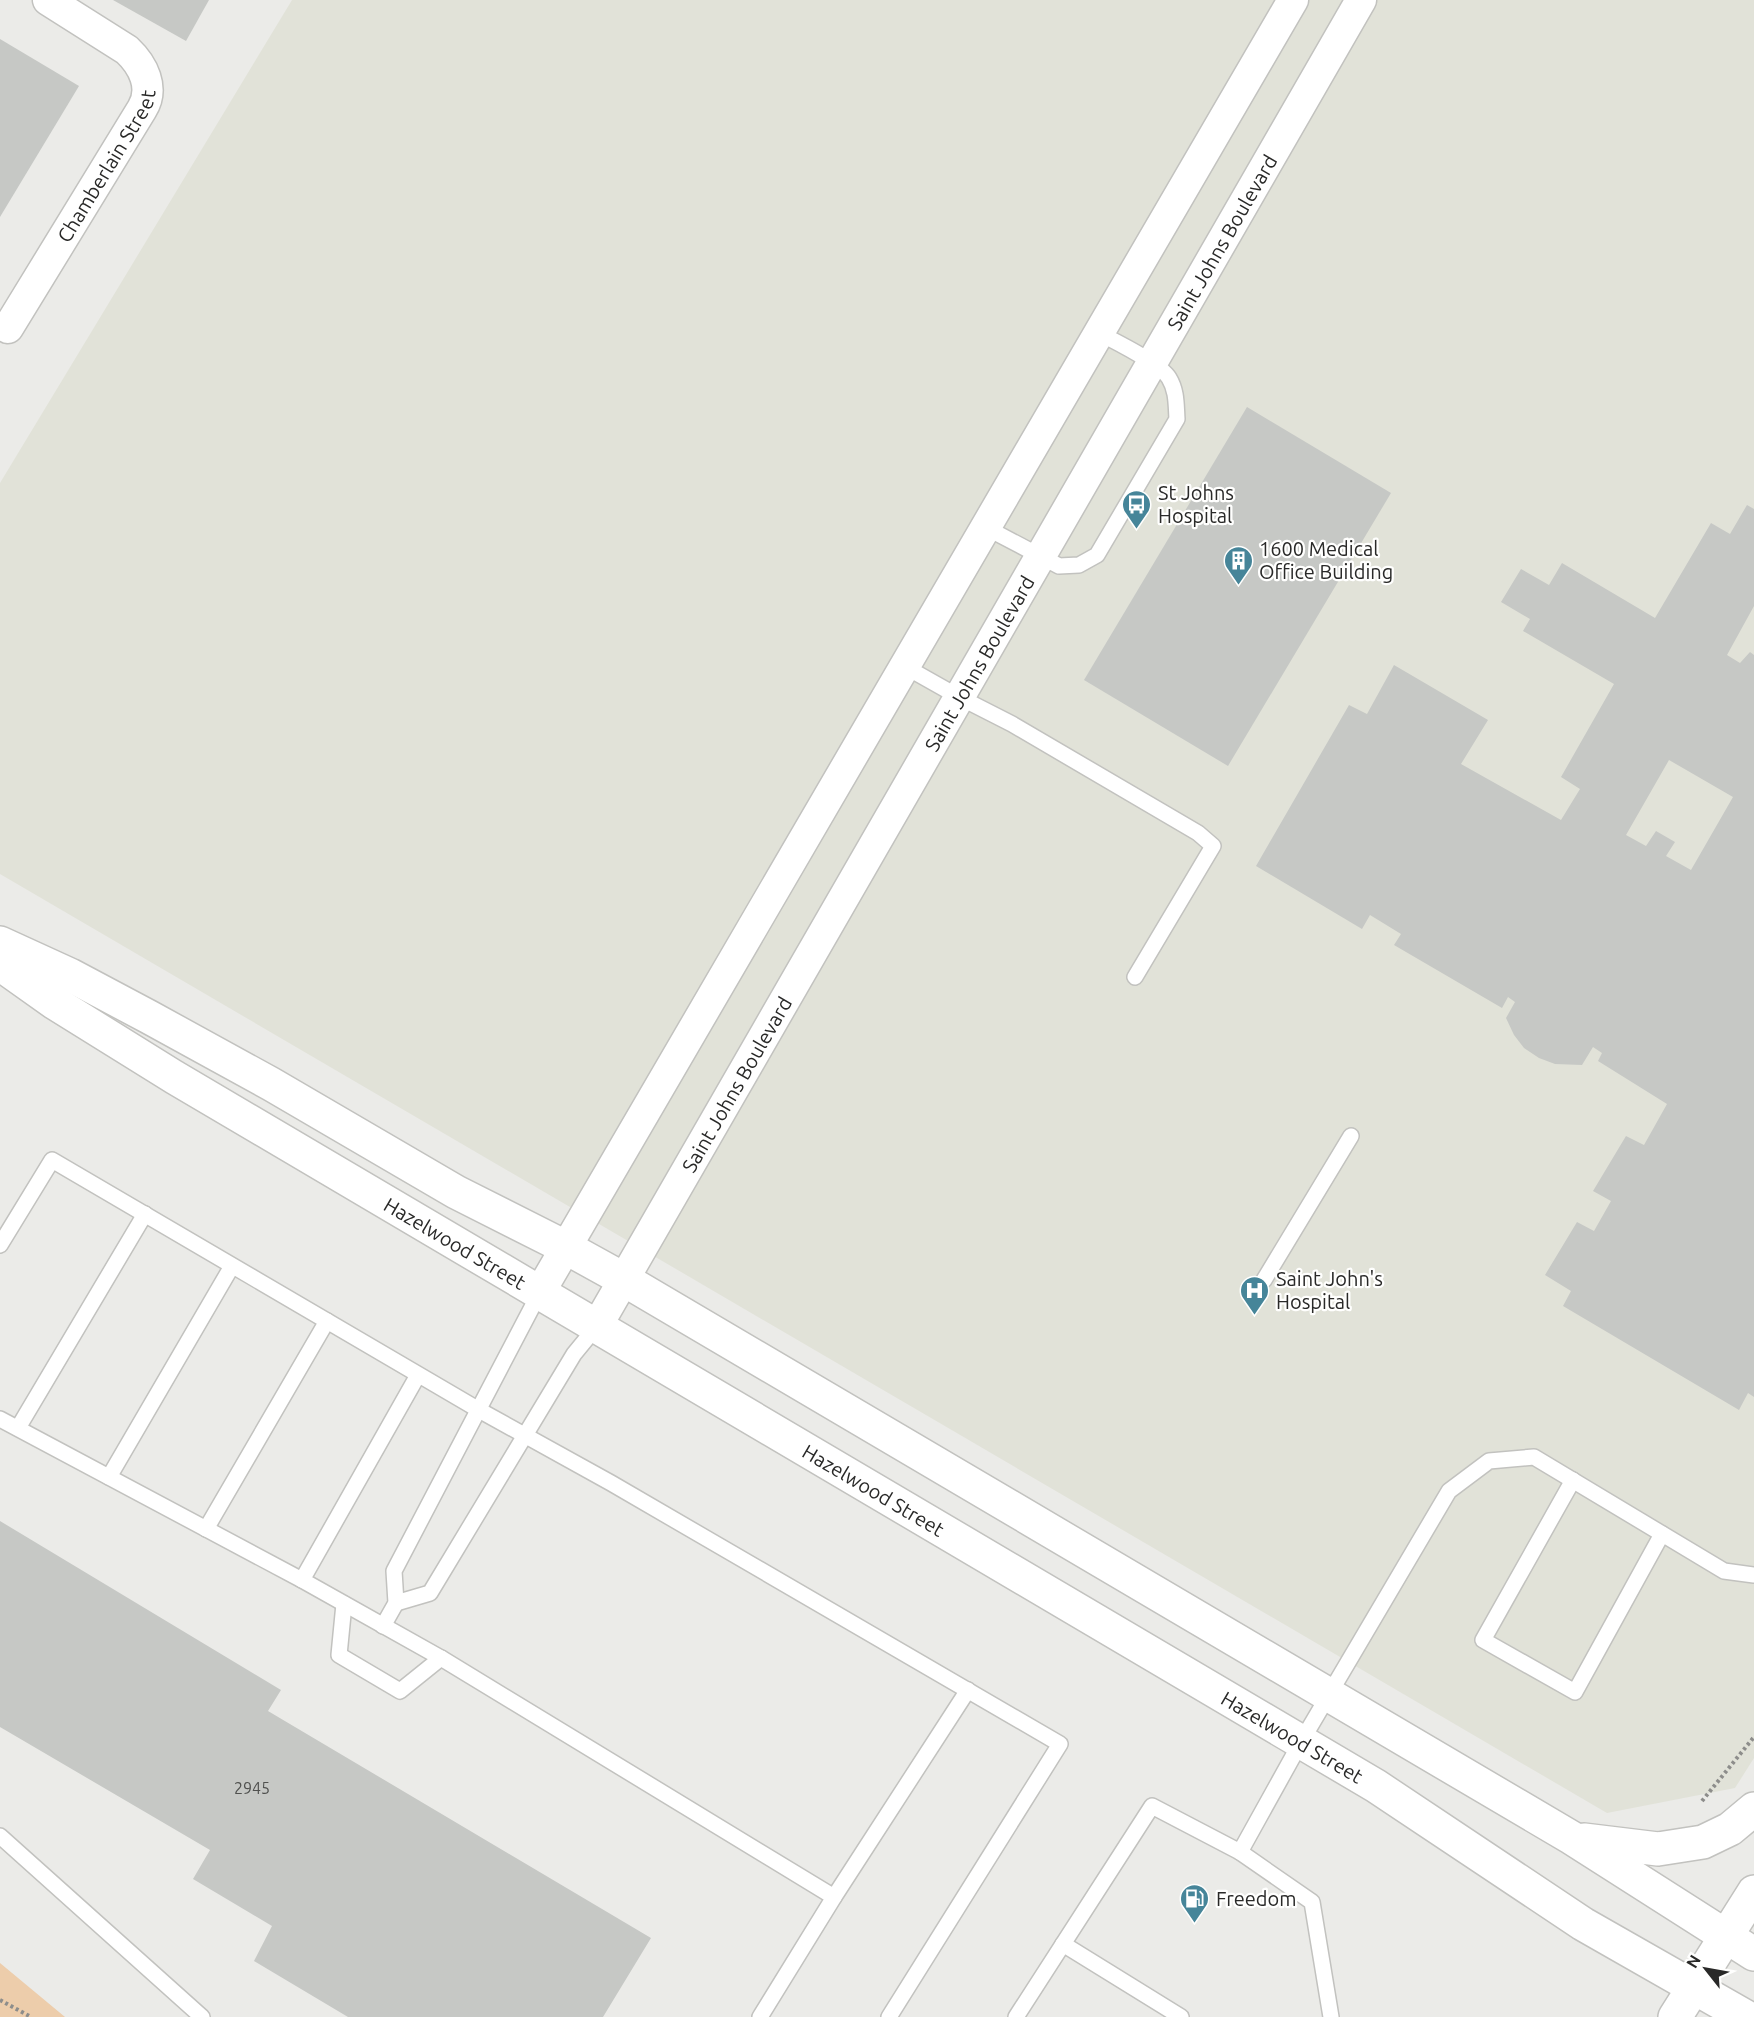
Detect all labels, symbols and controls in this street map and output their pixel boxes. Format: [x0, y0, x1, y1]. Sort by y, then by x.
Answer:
street label: Chamberlain Street [52, 88, 159, 246]
street label: Saint Johns Boulevard [1162, 150, 1281, 334]
place label: St Johns Hospital [1158, 481, 1234, 527]
bus stop icon: St Johns Hospital [1121, 488, 1153, 530]
place label: 1600 Medical Office Building [1259, 537, 1393, 583]
building icon: 1600 Medical Office Building [1222, 544, 1254, 586]
street label: Saint Johns Boulevard [919, 571, 1038, 755]
street label: Saint Johns Boulevard [677, 992, 796, 1176]
street label: Hazelwood Street [380, 1192, 530, 1294]
place label: Saint John's Hospital [1276, 1267, 1383, 1313]
hospital icon: Saint John's Hospital [1239, 1274, 1271, 1316]
street label: Hazelwood Street [799, 1439, 949, 1541]
street label: Hazelwood Street [1217, 1686, 1368, 1787]
house number: 2945 [234, 1779, 270, 1797]
fuel station icon: Freedom [1179, 1882, 1211, 1924]
place label: Freedom [1216, 1887, 1296, 1910]
north arrow [1676, 1939, 1736, 1999]
text: N [1682, 1952, 1704, 1971]

